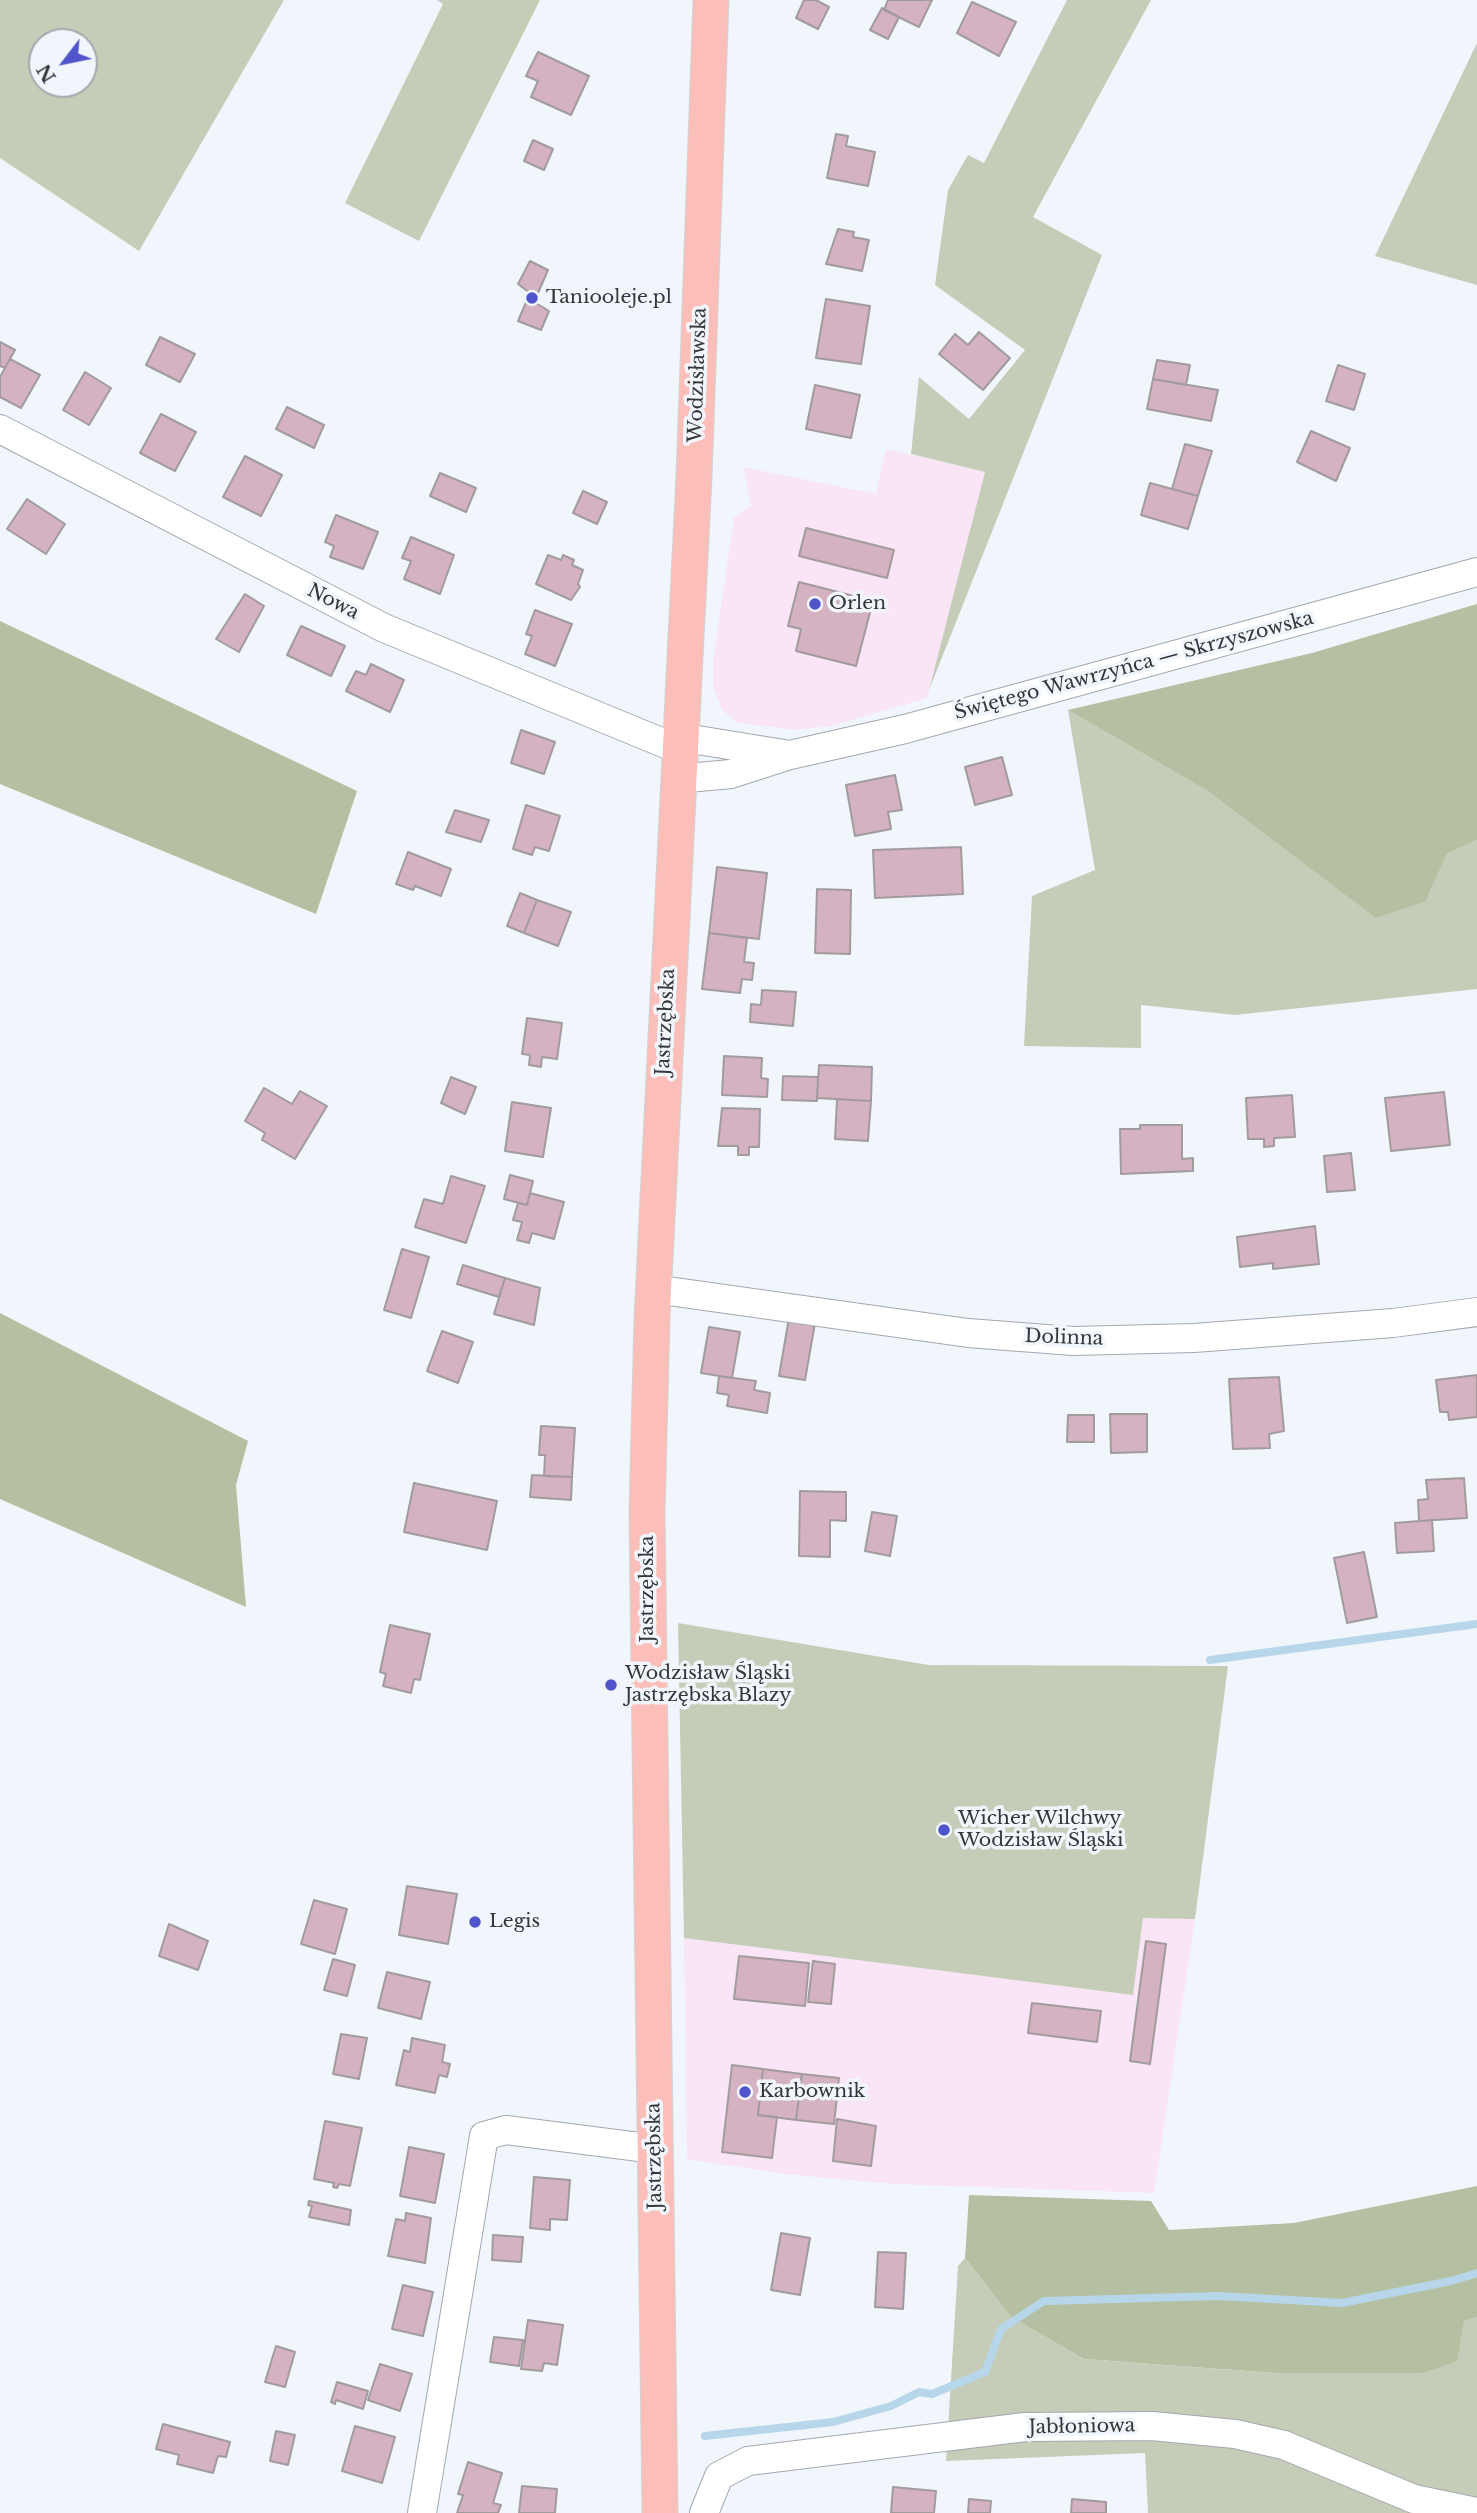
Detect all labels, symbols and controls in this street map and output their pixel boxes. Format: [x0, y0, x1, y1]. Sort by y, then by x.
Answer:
north arrow [28, 28, 98, 98]
text: N [32, 60, 61, 87]
place label: Taniooleje.pl [546, 287, 672, 309]
marker: Taniooleje.pl [524, 290, 540, 306]
street label: Wodzisławska [684, 307, 712, 443]
street label: Nowa [303, 579, 363, 625]
place label: Orlen [829, 593, 886, 615]
marker: Orlen [807, 596, 823, 612]
street label: Świętego Wawrzyńca — Skrzyszowska [952, 607, 1316, 725]
street label: Jastrzębska [652, 968, 680, 1076]
street label: Dolinna [1024, 1325, 1104, 1351]
street label: Jastrzębska [637, 1535, 659, 1643]
place label: Wodzisław Śląski Jastrzębska Blazy [625, 1663, 791, 1707]
marker: Wodzisław Śląski Jastrzębska Blazy [603, 1677, 619, 1693]
place label: Wicher Wilchwy Wodzisław Śląski [958, 1808, 1124, 1852]
marker: Wicher Wilchwy Wodzisław Śląski [936, 1822, 952, 1838]
place label: Legis [489, 1911, 540, 1933]
marker: Legis [467, 1914, 483, 1930]
place label: Karbownik [759, 2081, 865, 2103]
marker: Karbownik [737, 2084, 753, 2100]
street label: Jastrzębska [643, 2102, 667, 2210]
street label: Jabłoniowa [1029, 2415, 1135, 2439]

